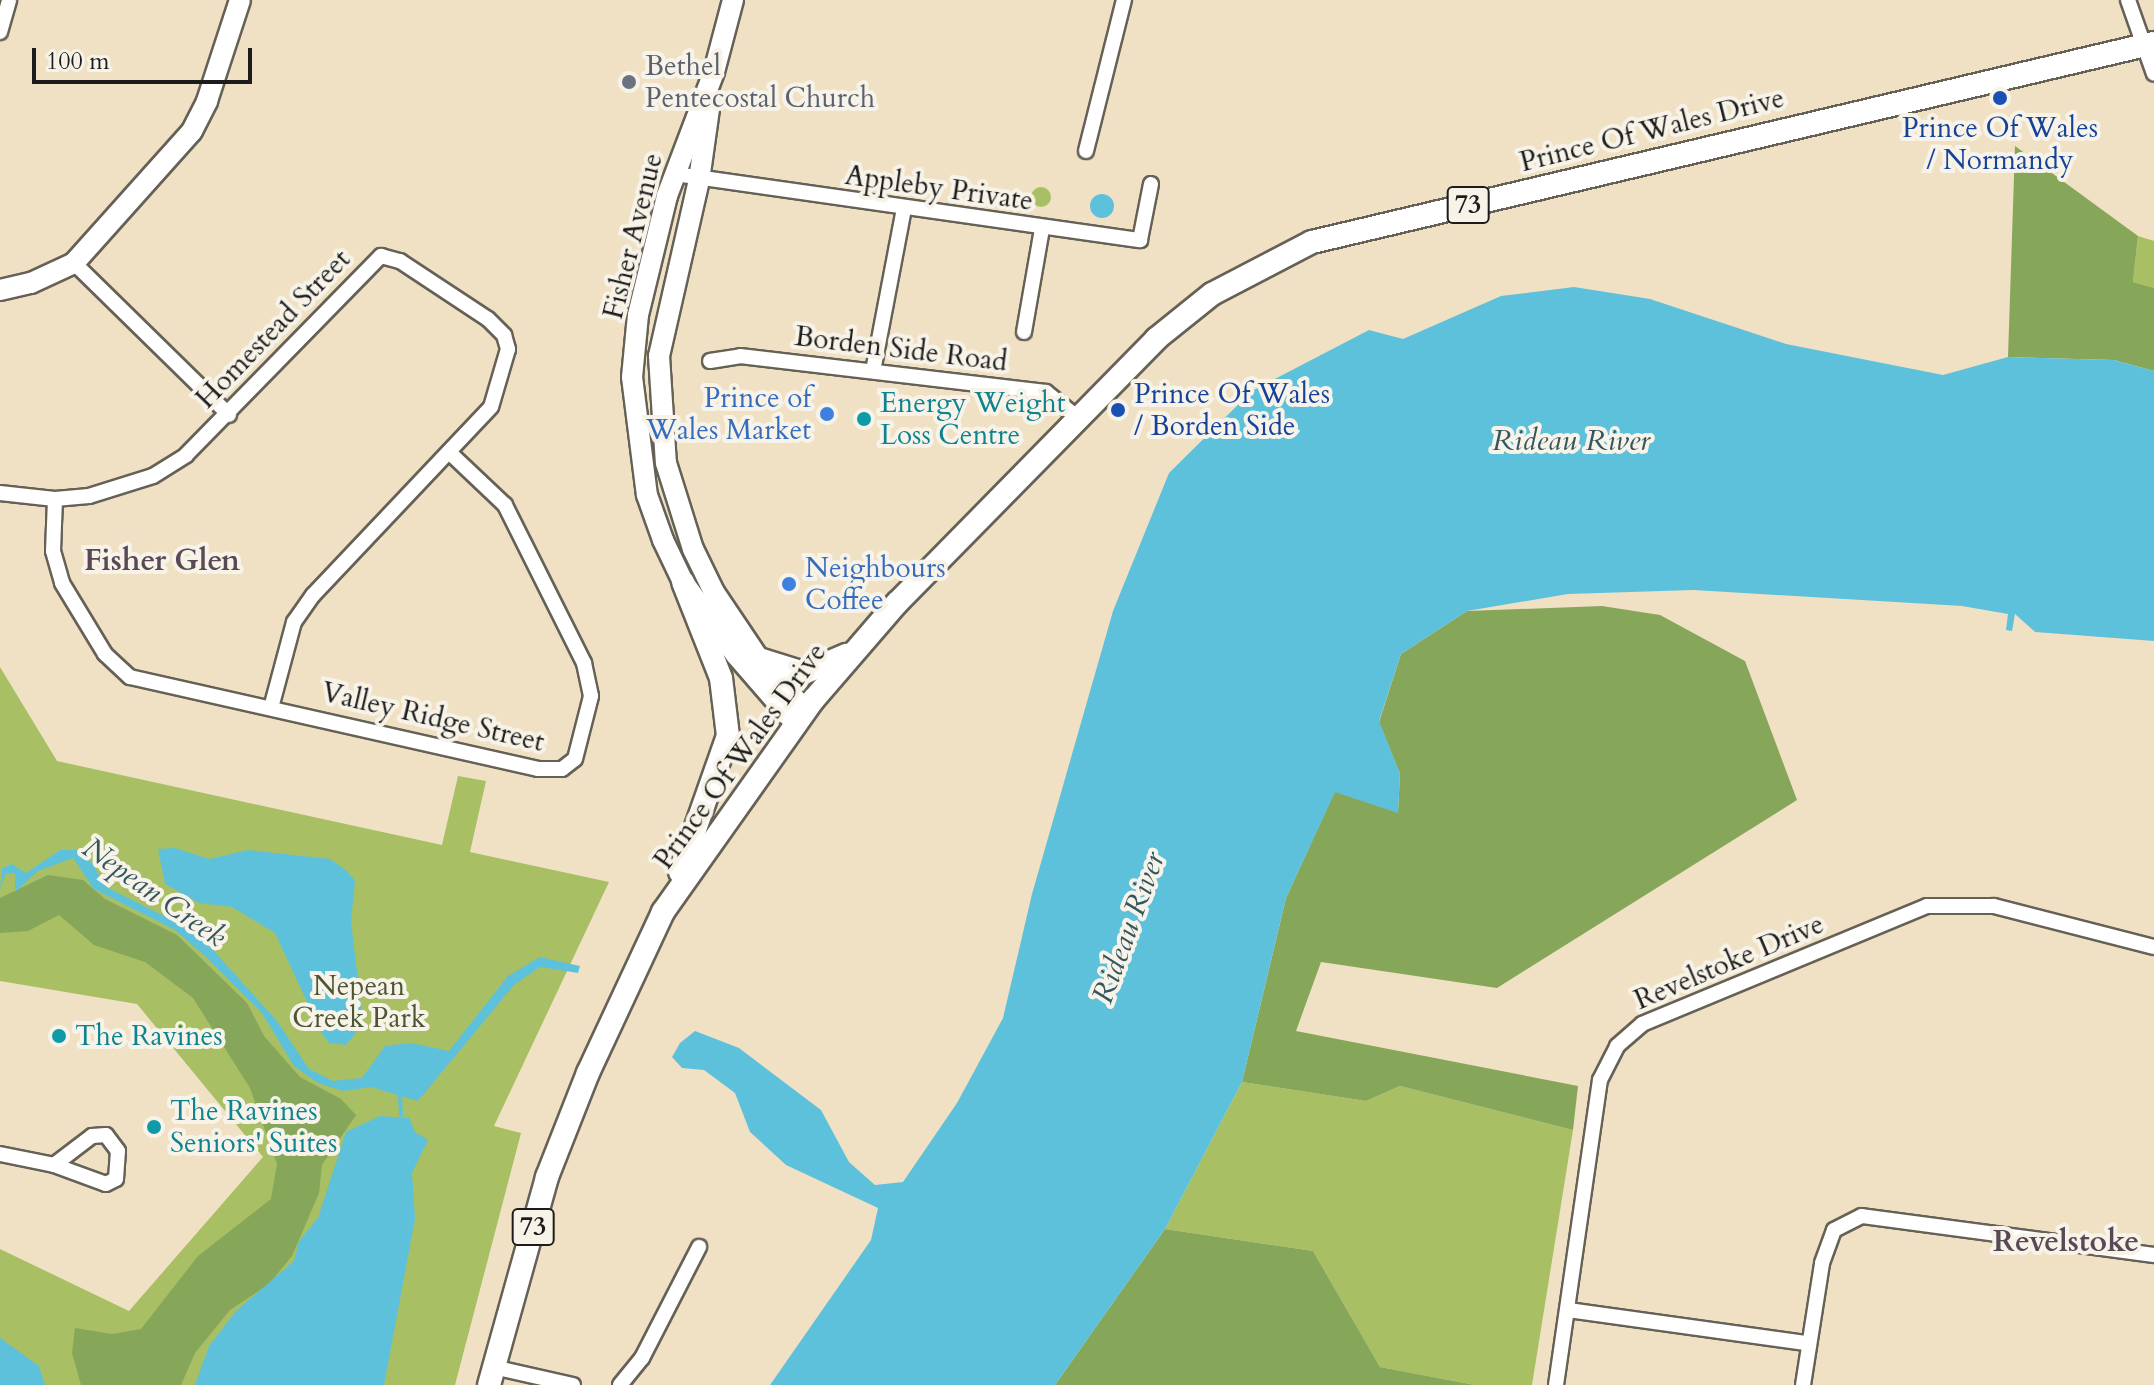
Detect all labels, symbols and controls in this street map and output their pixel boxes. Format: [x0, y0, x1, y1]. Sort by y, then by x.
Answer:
scale bar [36, 32, 256, 82]
text: 100 m [46, 45, 110, 78]
place label: Bethel Pentecostal Church [645, 49, 875, 115]
marker: Bethel Pentecostal Church [620, 73, 638, 91]
street label: Prince Of Wales Drive [1516, 81, 1788, 179]
marker: Prince Of Wales / Normandy [1991, 89, 2009, 107]
place label: Prince Of Wales / Normandy [1902, 111, 2098, 177]
street label: Fisher Avenue [596, 150, 670, 322]
street label: Appleby Private [843, 158, 1035, 218]
road number: 73 [1446, 183, 1490, 227]
street label: Homestead Street [189, 243, 357, 415]
street label: Borden Side Road [793, 319, 1009, 379]
place label: Prince Of Wales / Borden Side [1134, 377, 1330, 443]
place label: Prince of Wales Market [646, 381, 811, 447]
place label: Energy Weight Loss Centre [880, 386, 1066, 452]
marker: Prince Of Wales / Borden Side [1109, 401, 1127, 419]
marker: Prince of Wales Market [818, 405, 836, 423]
marker: Energy Weight Loss Centre [855, 410, 873, 428]
water label: Rideau River [1492, 423, 1650, 459]
district label: Fisher Glen [84, 543, 240, 579]
place label: Neighbours Coffee [805, 551, 946, 617]
marker: Neighbours Coffee [780, 575, 798, 593]
street label: Prince Of Wales Drive [647, 636, 833, 876]
street label: Valley Ridge Street [318, 675, 548, 759]
water label: Nepean Creek [75, 830, 233, 956]
water label: Rideau River [1085, 848, 1173, 1008]
street label: Revelstoke Drive [1629, 907, 1829, 1017]
park label: Nepean Creek Park [292, 969, 426, 1035]
place label: The Ravines [75, 1019, 223, 1053]
marker: The Ravines [50, 1027, 68, 1045]
place label: The Ravines Seniors' Suites [170, 1094, 337, 1160]
marker: The Ravines Seniors' Suites [145, 1118, 163, 1136]
road number: 73 [511, 1205, 555, 1249]
district label: Revelstoke [1993, 1224, 2139, 1260]

